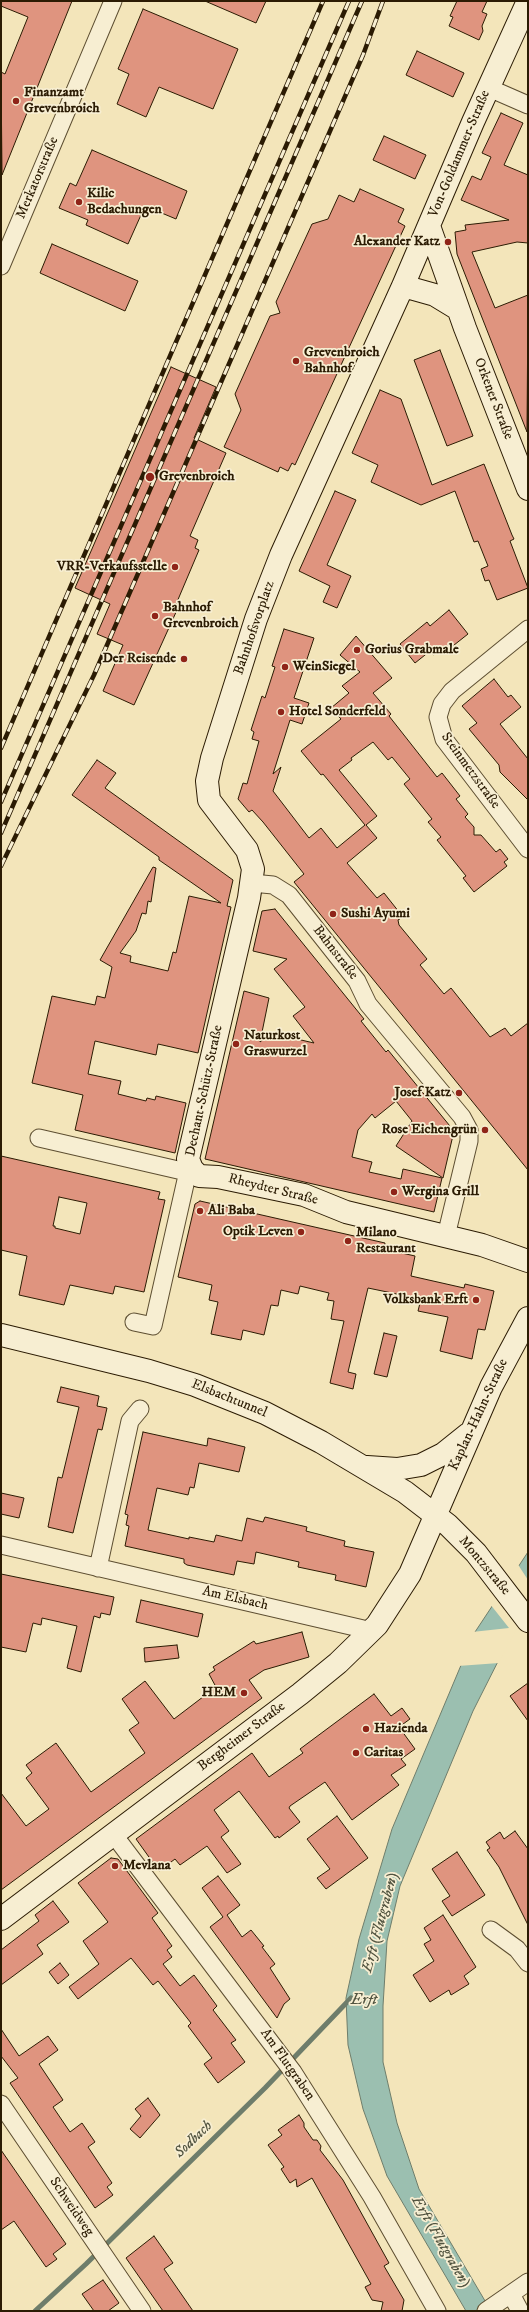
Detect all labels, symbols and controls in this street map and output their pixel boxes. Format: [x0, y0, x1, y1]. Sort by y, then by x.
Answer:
place label: Finanzamt Grevenbroich [24, 85, 100, 118]
street label: Von-Goldammer-Straße [426, 88, 494, 220]
marker: Finanzamt Grevenbroich [11, 96, 21, 106]
street label: Merkatorstraße [13, 134, 63, 222]
place label: Kilic Bedachungen [87, 186, 162, 218]
marker: Kilic Bedachungen [74, 197, 84, 207]
place label: Alexander Katz [354, 234, 440, 250]
marker: Alexander Katz [443, 237, 453, 247]
place label: Grevenbroich Bahnhof [304, 345, 380, 378]
marker: Grevenbroich Bahnhof [291, 356, 301, 366]
street label: Orkener Straße [470, 356, 516, 442]
place label: Grevenbroich [159, 469, 235, 485]
marker: Grevenbroich [144, 471, 156, 483]
place label: VRR-Verkaufsstelle [57, 559, 167, 575]
marker: VRR-Verkaufsstelle [170, 562, 180, 572]
street label: Bahnhofsvorplatz [231, 579, 279, 677]
place label: Bahnhof Grevenbroich [163, 600, 239, 632]
marker: Bahnhof Grevenbroich [150, 611, 160, 621]
place label: Gorius Grabmale [365, 642, 459, 658]
marker: Gorius Grabmale [352, 645, 362, 655]
place label: Der Reisende [102, 651, 176, 667]
marker: Der Reisende [179, 654, 189, 664]
place label: WeinSiegel [293, 659, 355, 675]
marker: WeinSiegel [280, 662, 290, 672]
place label: Hotel Sonderfeld [289, 704, 386, 720]
marker: Hotel Sonderfeld [276, 707, 286, 717]
street label: Steinmetzstraße [437, 730, 503, 812]
place label: Sushi Ayumi [341, 906, 410, 922]
marker: Sushi Ayumi [328, 909, 338, 919]
street label: Bahnstraße [309, 923, 361, 983]
street label: Dechant-Schütz-Straße [183, 1024, 227, 1158]
place label: Naturkost Graswurzel [244, 1028, 307, 1060]
marker: Naturkost Graswurzel [231, 1039, 241, 1049]
place label: Josef Katz [395, 1085, 451, 1101]
marker: Josef Katz [454, 1088, 464, 1098]
place label: Rose Eichengrün [381, 1122, 477, 1138]
marker: Rose Eichengrün [480, 1125, 490, 1135]
street label: Rheydter Straße [226, 1171, 320, 1209]
place label: Wergina Grill [402, 1184, 479, 1200]
marker: Wergina Grill [389, 1187, 399, 1197]
place label: Ali Baba [208, 1203, 255, 1219]
marker: Ali Baba [195, 1206, 205, 1216]
place label: Optik Leven [223, 1224, 293, 1240]
place label: Milano Restaurant [356, 1225, 416, 1258]
marker: Optik Leven [296, 1227, 306, 1237]
marker: Milano Restaurant [343, 1236, 353, 1246]
place label: Volksbank Erft [384, 1292, 468, 1308]
marker: Volksbank Erft [471, 1295, 481, 1305]
street label: Kaplan-Hahn-Straße [446, 1357, 512, 1473]
street label: Elsbachtunnel [189, 1376, 269, 1422]
street label: Montzstraße [454, 1533, 514, 1599]
street label: Am Elsbach [200, 1583, 270, 1615]
place label: HEM [202, 1685, 236, 1701]
marker: HEM [239, 1688, 249, 1698]
street label: Bergheimer Straße [195, 1699, 289, 1775]
place label: Hazienda [374, 1721, 427, 1737]
marker: Hazienda [361, 1724, 371, 1734]
place label: Caritas [364, 1745, 403, 1761]
marker: Caritas [351, 1748, 361, 1758]
place label: Mevlana [123, 1858, 171, 1874]
marker: Mevlana [110, 1861, 120, 1871]
water label: Erft (Flutgraben) [359, 1871, 403, 1975]
water label: Erft [351, 1992, 377, 2010]
street label: Am Flutgraben [256, 2026, 318, 2104]
water label: Sodbach [171, 2118, 217, 2162]
street label: Schweidweg [45, 2174, 97, 2240]
water label: Erft (Flutgraben) [407, 2193, 473, 2291]

